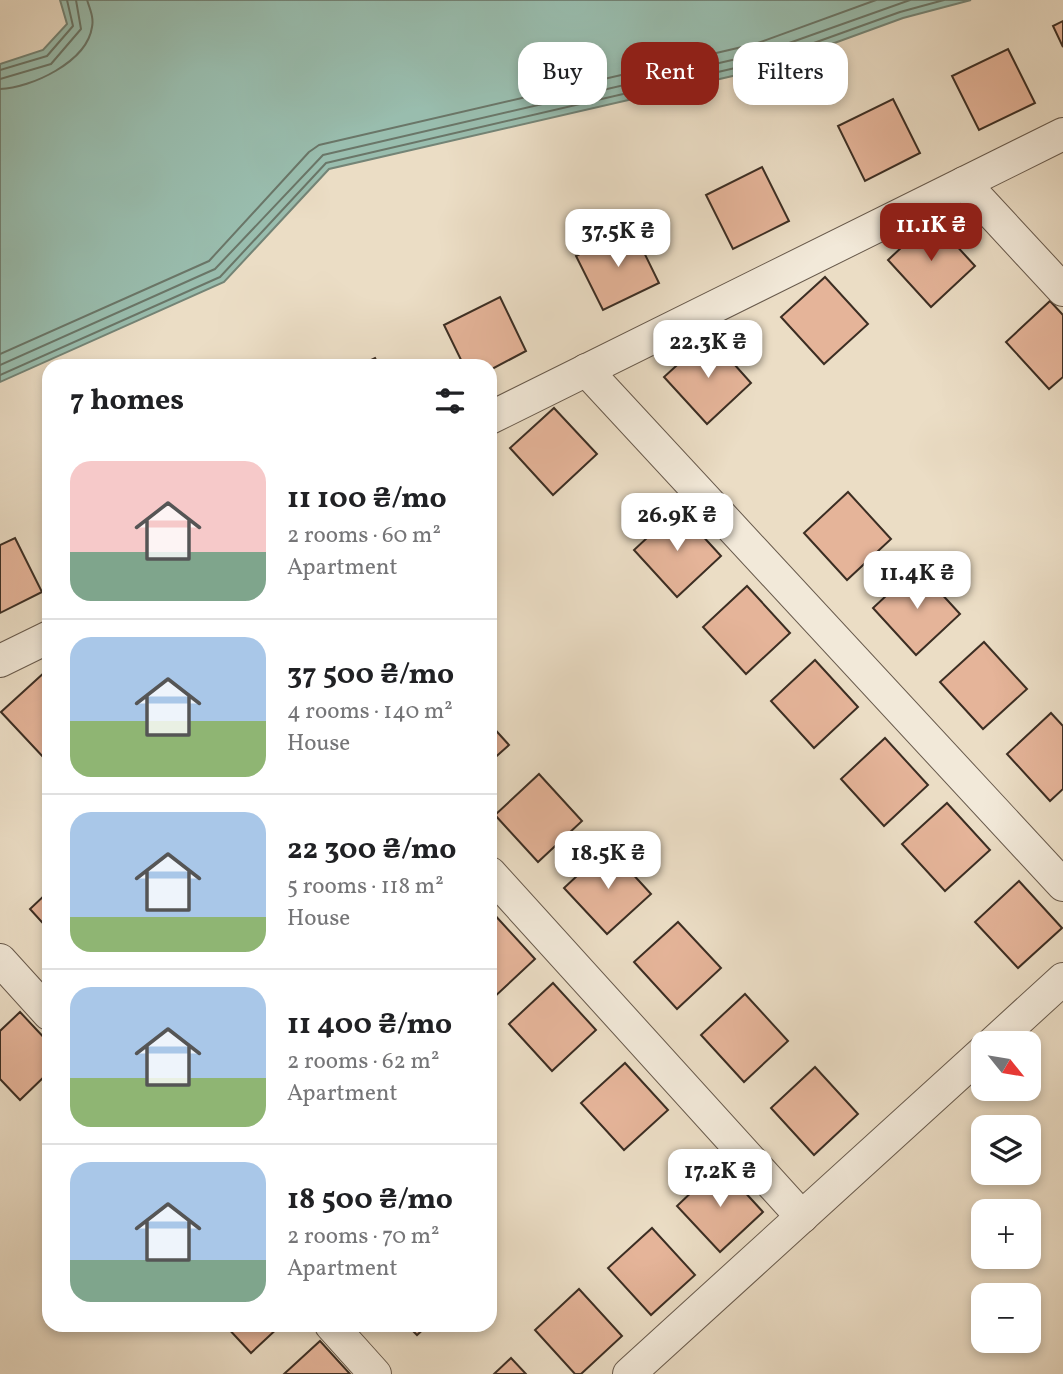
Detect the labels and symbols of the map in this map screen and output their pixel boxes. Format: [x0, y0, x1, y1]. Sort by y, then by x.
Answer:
pin: 11.1K ₴ [866, 204, 996, 263]
pin: 37.5K ₴ [553, 210, 683, 269]
pin: 22.3K ₴ [643, 320, 773, 380]
pin: 26.9K ₴ [612, 494, 742, 553]
pin: 11.4K ₴ [852, 552, 982, 611]
pin: 18.5K ₴ [543, 832, 673, 891]
north arrow [971, 1031, 1041, 1101]
pin: 17.2K ₴ [655, 1150, 785, 1209]

